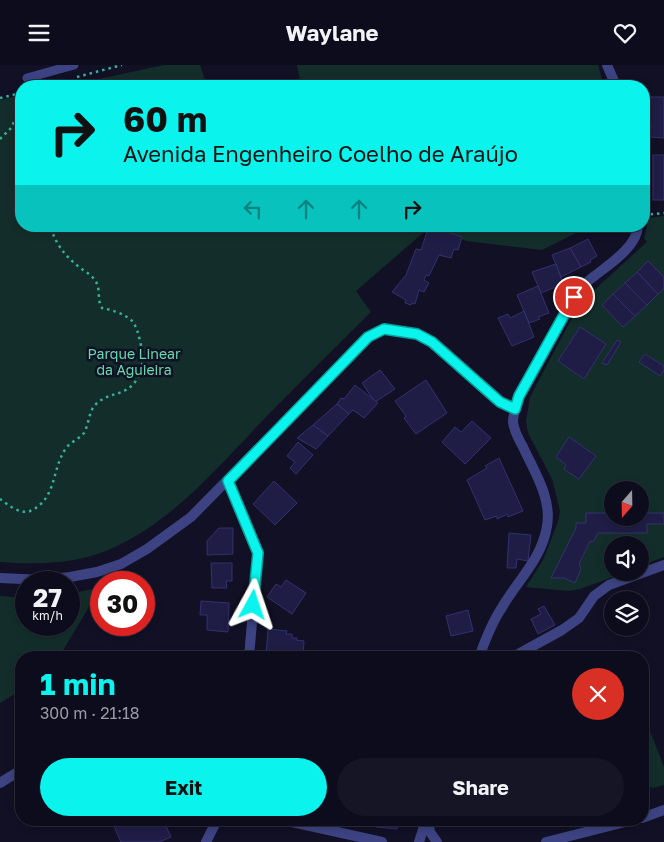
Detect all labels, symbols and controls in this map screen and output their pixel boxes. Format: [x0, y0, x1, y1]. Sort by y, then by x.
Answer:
icon: menu [25, 19, 53, 47]
text: Waylane [286, 19, 378, 46]
icon: heart [611, 19, 639, 47]
text: 60 m [123, 98, 207, 140]
icon: right [40, 100, 105, 165]
text: Avenida Engenheiro Coelho de Araújo [123, 140, 518, 167]
icon: left [239, 195, 267, 223]
icon: ahead [292, 195, 320, 223]
icon: ahead [345, 195, 373, 223]
icon: right [398, 195, 426, 223]
pin [553, 276, 595, 318]
icon: arrive [560, 283, 588, 311]
park label: Parque Linear da Aguieira [88, 345, 181, 378]
north arrow [604, 481, 649, 526]
map controls [604, 481, 649, 636]
button: sound [604, 536, 649, 581]
speed limit sign: 30 [90, 571, 155, 636]
position arrow [226, 578, 278, 630]
text: 27 [33, 582, 62, 613]
button: layers [604, 591, 649, 636]
text: km/h [32, 608, 63, 623]
text: 1 min [40, 666, 116, 702]
button: close [572, 668, 624, 720]
text: 300 m · 21:18 [40, 703, 140, 723]
button: Exit [40, 758, 327, 816]
button: Share [337, 758, 624, 816]

